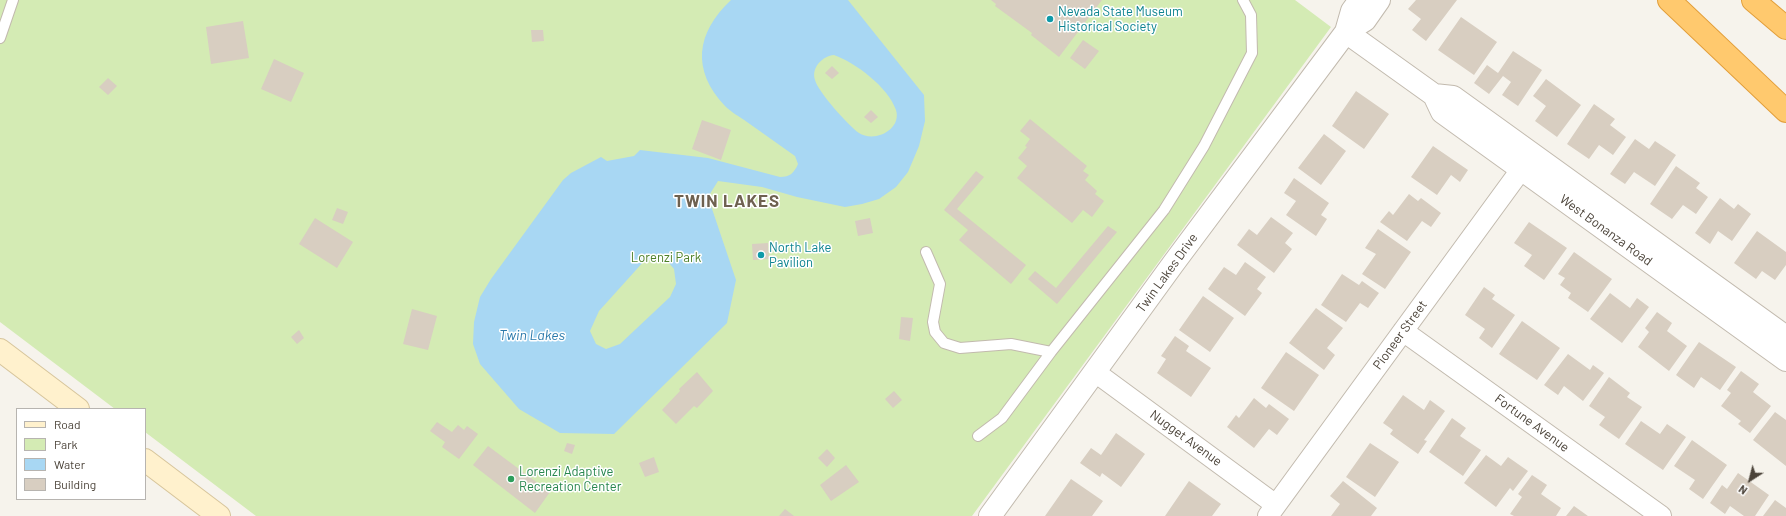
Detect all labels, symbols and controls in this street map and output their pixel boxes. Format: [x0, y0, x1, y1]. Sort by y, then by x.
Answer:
place label: Nevada State Museum Historical Society [1058, 4, 1183, 35]
marker: Nevada State Museum Historical Society [1045, 14, 1055, 24]
district label: TWIN LAKES [674, 191, 780, 211]
street label: West Bonanza Road [1557, 191, 1655, 269]
street label: Twin Lakes Drive [1133, 230, 1201, 316]
place label: North Lake Pavilion [769, 240, 831, 271]
park label: Lorenzi Park [631, 250, 701, 266]
marker: North Lake Pavilion [756, 250, 766, 260]
street label: Pioneer Street [1370, 297, 1430, 373]
water label: Twin Lakes [499, 327, 565, 343]
street label: Fortune Avenue [1492, 391, 1572, 455]
street label: Nugget Avenue [1147, 407, 1225, 469]
legend [16, 408, 146, 500]
text: Road [54, 417, 81, 431]
text: Park [54, 437, 78, 451]
text: Water [54, 457, 85, 471]
north arrow [1730, 460, 1770, 500]
place label: Lorenzi Adaptive Recreation Center [519, 464, 621, 495]
marker: Lorenzi Adaptive Recreation Center [506, 474, 516, 484]
text: Building [54, 477, 96, 491]
text: N [1736, 483, 1749, 498]

